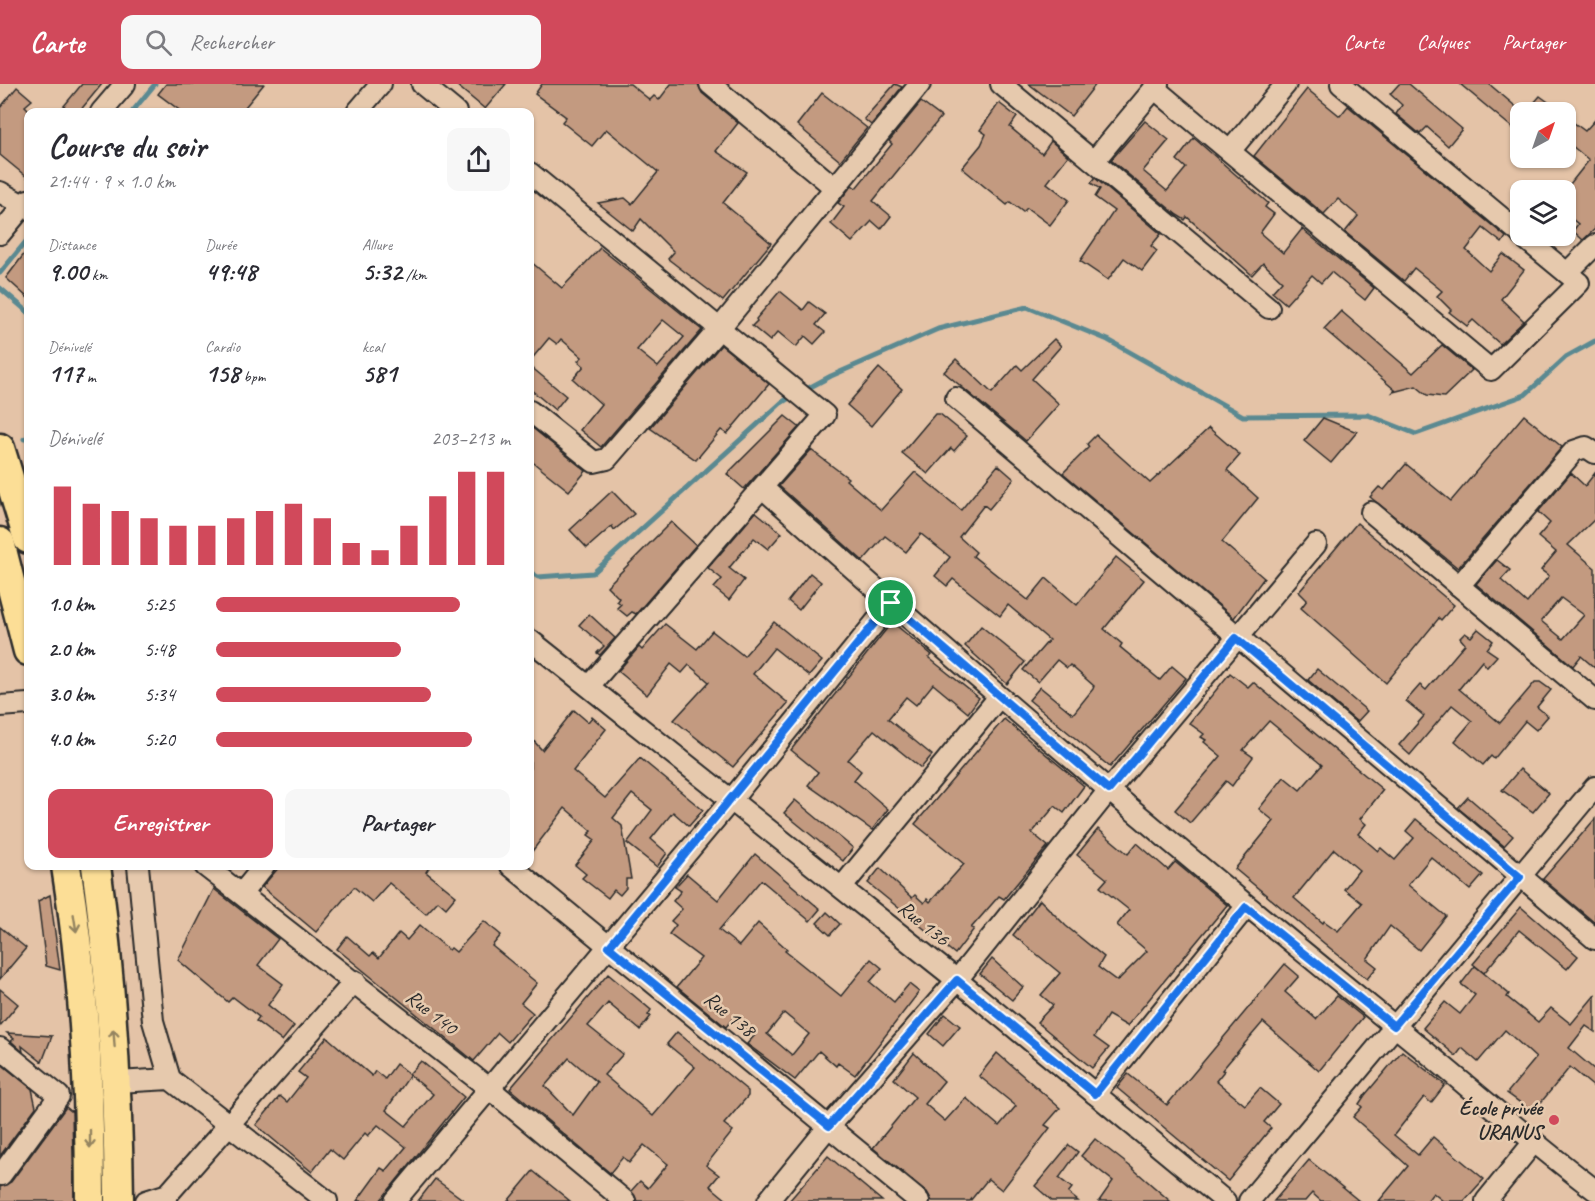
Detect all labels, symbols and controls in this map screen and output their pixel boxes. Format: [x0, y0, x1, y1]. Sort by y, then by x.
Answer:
search box [121, 15, 541, 69]
text: Carte [30, 25, 85, 60]
icon: search [142, 26, 175, 59]
text: Rechercher [190, 28, 274, 56]
text: Carte [1343, 29, 1384, 55]
text: Calques [1417, 29, 1469, 55]
text: Partager [1502, 29, 1565, 55]
north arrow [1510, 102, 1576, 168]
map controls [1510, 102, 1576, 246]
text: Course du soir [48, 125, 206, 167]
button: share [447, 128, 510, 191]
text: 21:44 · 9 × 1.0 km [48, 169, 175, 194]
button: layers [1510, 180, 1576, 246]
text: Distance [48, 235, 96, 255]
text: Durée [205, 235, 236, 255]
text: Allure [362, 235, 392, 255]
text: 9.00 [48, 255, 88, 288]
text: 49:48 [205, 255, 257, 288]
text: 5:32 [362, 255, 402, 288]
text: km [88, 265, 107, 285]
text: /km [402, 265, 427, 285]
text: Dénivelé [48, 337, 91, 357]
text: Cardio [205, 337, 240, 357]
text: kcal [362, 337, 383, 357]
text: 117 [48, 357, 83, 390]
text: 158 [205, 357, 240, 390]
text: 581 [362, 357, 397, 390]
text: m [83, 367, 96, 387]
text: bpm [240, 367, 266, 387]
text: Dénivelé [48, 426, 102, 451]
text: 203–213 m [431, 426, 510, 451]
pin [865, 577, 916, 628]
icon: arrive [874, 586, 907, 619]
text: 1.0 km [48, 592, 95, 617]
text: 5:25 [144, 592, 175, 617]
text: 2.0 km [48, 637, 95, 662]
text: 5:48 [144, 637, 175, 662]
text: 3.0 km [48, 682, 95, 707]
text: 5:34 [144, 682, 175, 707]
text: 4.0 km [48, 727, 95, 752]
text: 5:20 [144, 727, 175, 752]
button: Enregistrer [48, 789, 273, 858]
button: Partager [285, 789, 510, 858]
street label: Rue 136 [893, 894, 955, 952]
one-way arrow [70, 913, 81, 933]
street label: Rue 140 [401, 984, 464, 1041]
street label: Rue 138 [699, 985, 763, 1044]
one-way arrow [108, 1028, 119, 1048]
place label: École privée URANUS [1459, 1095, 1546, 1145]
marker: École privée URANUS [1547, 1113, 1561, 1127]
one-way arrow [84, 1128, 96, 1148]

